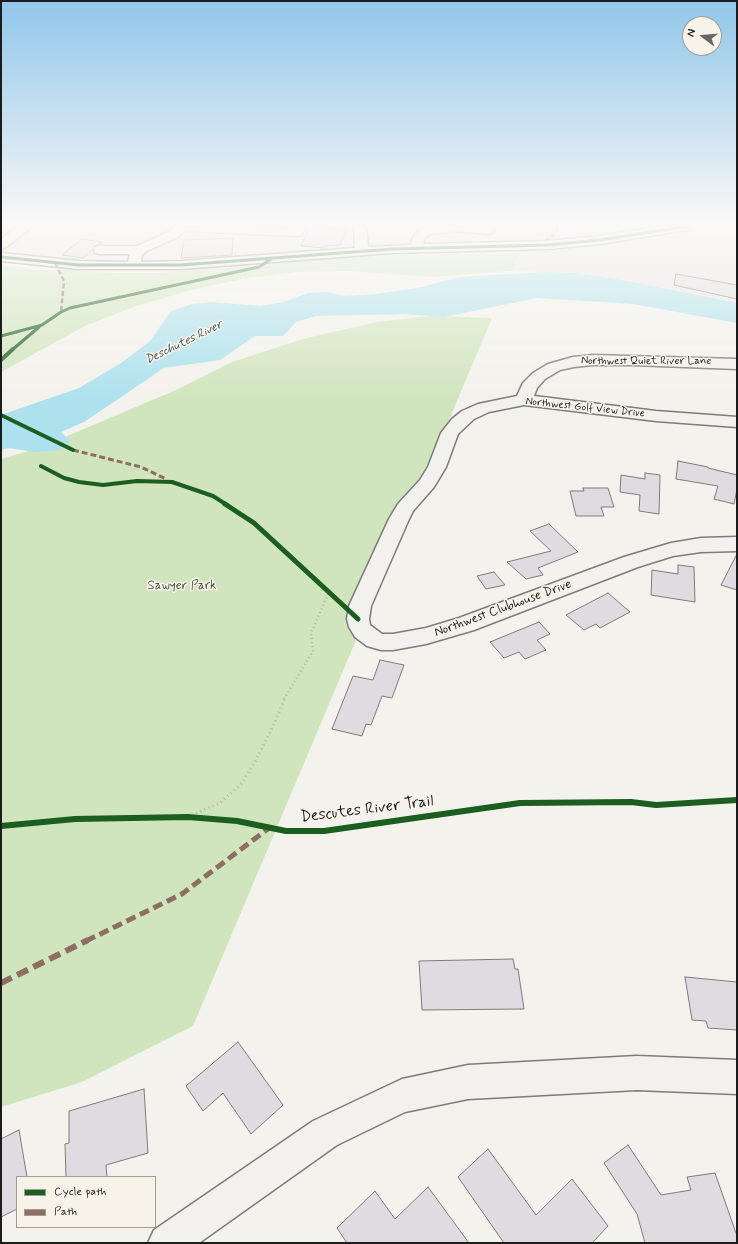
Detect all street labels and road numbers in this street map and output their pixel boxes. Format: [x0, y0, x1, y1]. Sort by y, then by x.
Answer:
street label: Northwest Quiet River Lane [581, 355, 711, 369]
street label: Northwest Golf View Drive [525, 395, 645, 421]
street label: Northwest Clubhouse Drive [432, 577, 574, 641]
street label: Descutes River Trail [299, 792, 435, 828]

